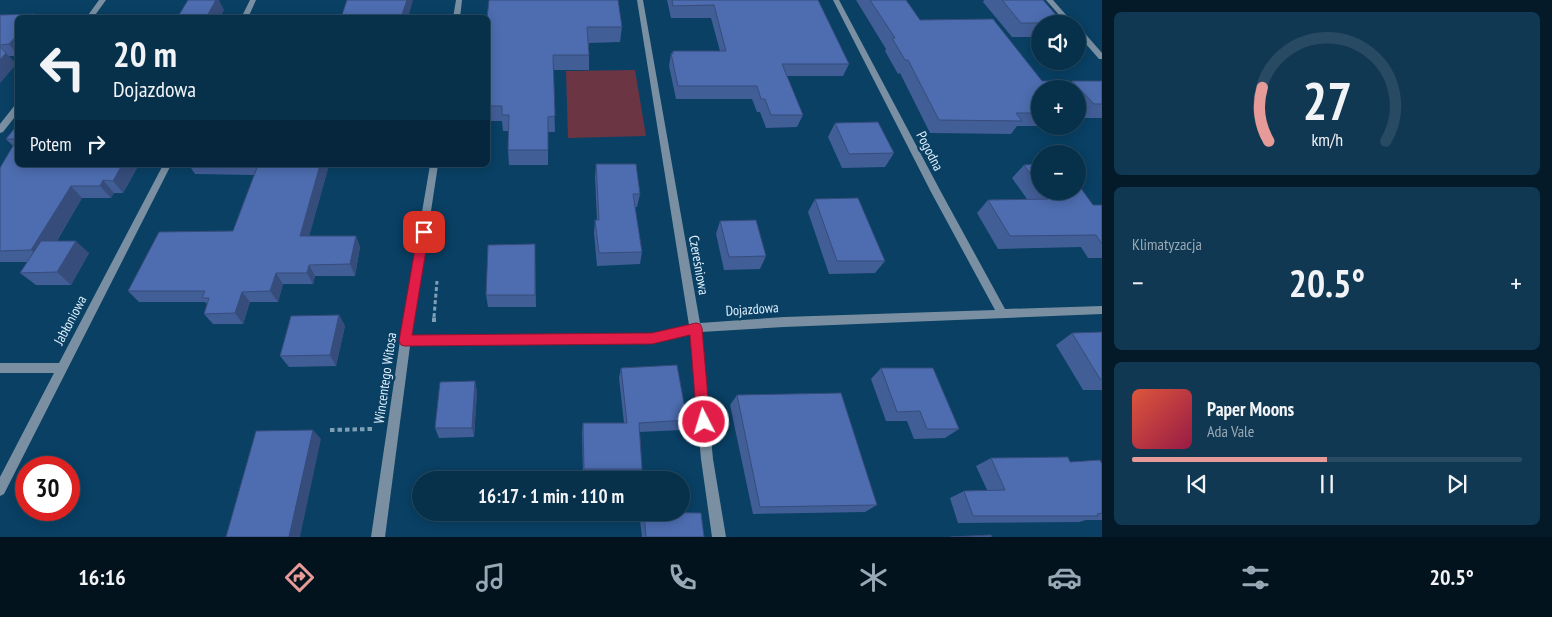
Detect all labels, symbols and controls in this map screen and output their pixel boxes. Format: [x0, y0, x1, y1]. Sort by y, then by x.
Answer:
map controls [1031, 15, 1086, 200]
button: sound [1031, 15, 1086, 70]
text: 20 m [113, 31, 177, 77]
icon: left [30, 35, 95, 100]
text: 27 [1302, 67, 1352, 134]
text: Dojazdowa [113, 75, 196, 103]
button: + [1031, 80, 1086, 135]
street label: Pogodna [912, 128, 948, 174]
text: km/h [1311, 128, 1343, 151]
icon: right [82, 130, 110, 158]
text: Potem [30, 132, 72, 156]
button: − [1031, 145, 1086, 200]
pin [403, 211, 445, 253]
icon: arrive [410, 218, 438, 246]
street label: Czereśniowa [685, 234, 713, 296]
text: Klimatyzacja [1132, 234, 1202, 254]
text: 20.5° [1289, 258, 1365, 307]
text: − [1132, 264, 1144, 301]
text: + [1510, 264, 1522, 301]
street label: Jabłoniowa [49, 292, 90, 349]
street label: Dojazdowa [725, 298, 779, 320]
street label: Wincentego Witosa [370, 331, 400, 425]
position arrow [677, 395, 729, 447]
text: Paper Moons [1207, 397, 1294, 421]
text: Ada Vale [1207, 421, 1254, 441]
speed limit sign: 30 [15, 456, 80, 521]
icon: previous [1183, 470, 1211, 498]
icon: pause [1313, 470, 1341, 498]
icon: next [1443, 470, 1471, 498]
text: 16:17 · 1 min · 110 m [478, 484, 624, 508]
icon: directions [282, 560, 317, 595]
icon: music [473, 560, 508, 595]
icon: phone [665, 560, 700, 595]
icon: climate [856, 560, 891, 595]
icon: car [1047, 560, 1082, 595]
icon: filters [1238, 560, 1273, 595]
text: 16:16 [78, 563, 126, 591]
text: 20.5° [1430, 563, 1474, 591]

